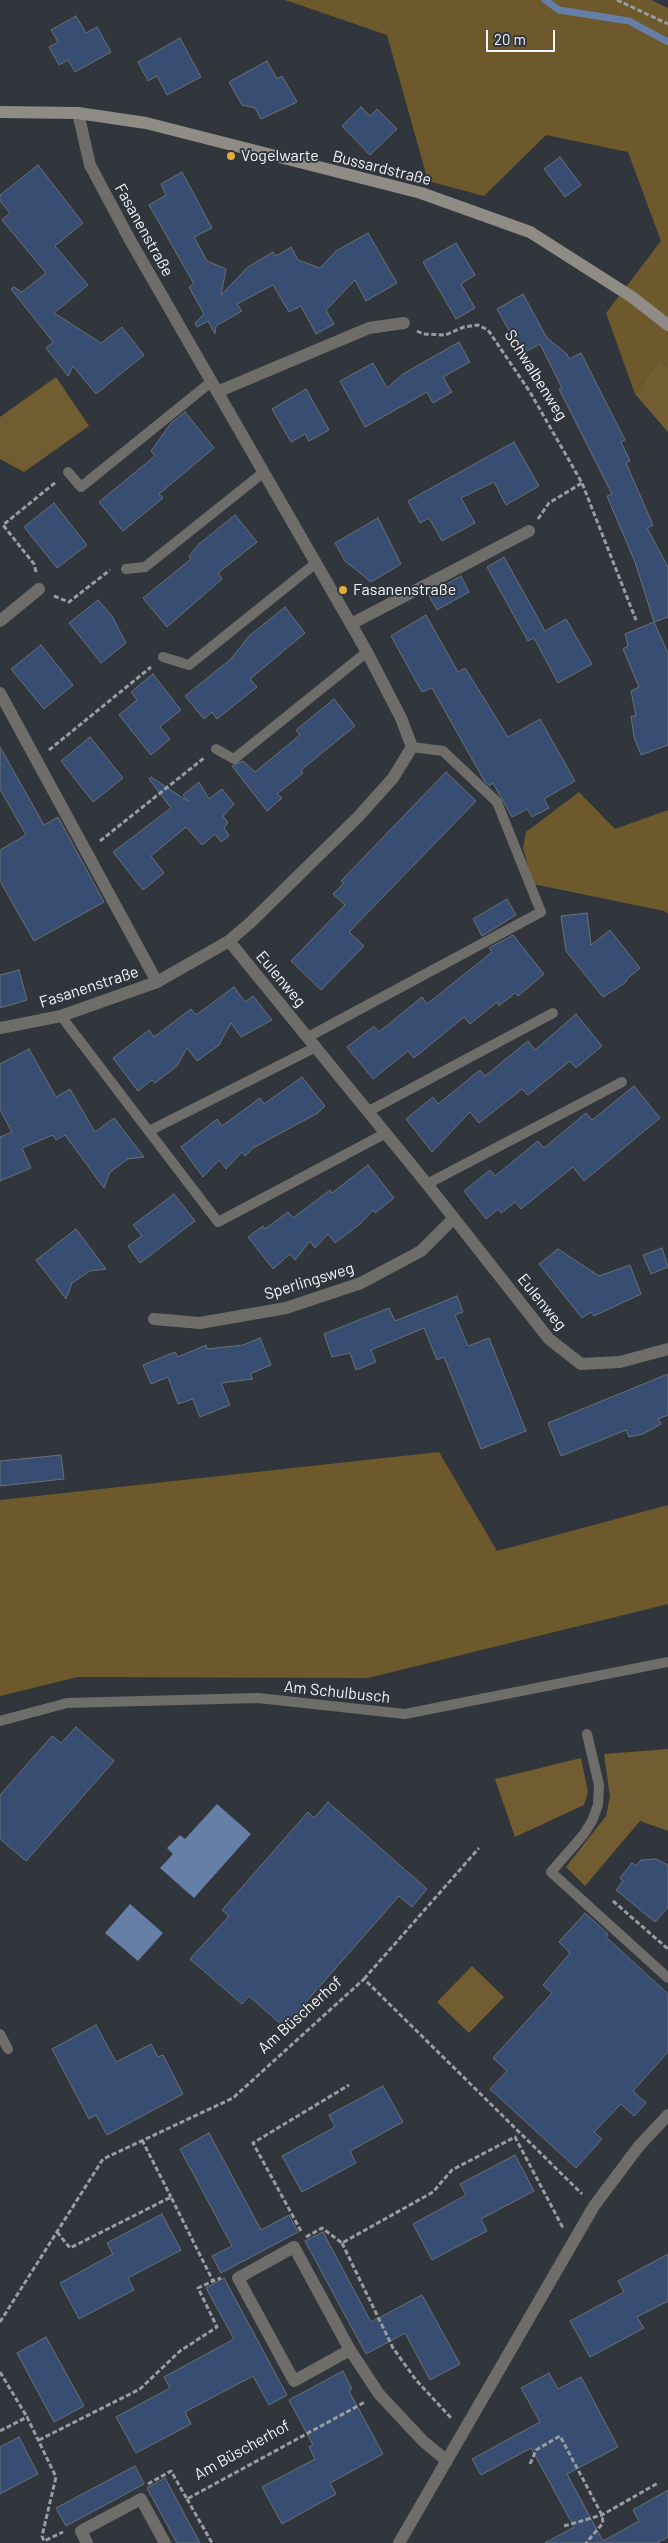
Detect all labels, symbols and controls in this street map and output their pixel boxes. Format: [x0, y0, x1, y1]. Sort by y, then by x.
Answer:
scale bar [488, 20, 557, 52]
text: 20 m [494, 30, 526, 48]
place label: Vogelwarte [241, 146, 319, 166]
street label: Bussardstraße [331, 146, 433, 190]
marker: Vogelwarte [225, 150, 237, 162]
street label: Fasanenstraße [111, 180, 177, 280]
street label: Schwalbenweg [500, 326, 572, 424]
place label: Fasanenstraße [353, 580, 456, 600]
marker: Fasanenstraße [337, 584, 349, 596]
street label: Eulenweg [252, 947, 310, 1011]
street label: Fasanenstraße [37, 962, 141, 1012]
street label: Sperlingsweg [262, 1258, 356, 1304]
street label: Eulenweg [513, 1270, 571, 1334]
street label: Am Schulbusch [283, 1677, 391, 1707]
street label: Am Büscherhof [254, 1972, 346, 2058]
street label: Am Büscherhof [191, 2416, 293, 2484]

